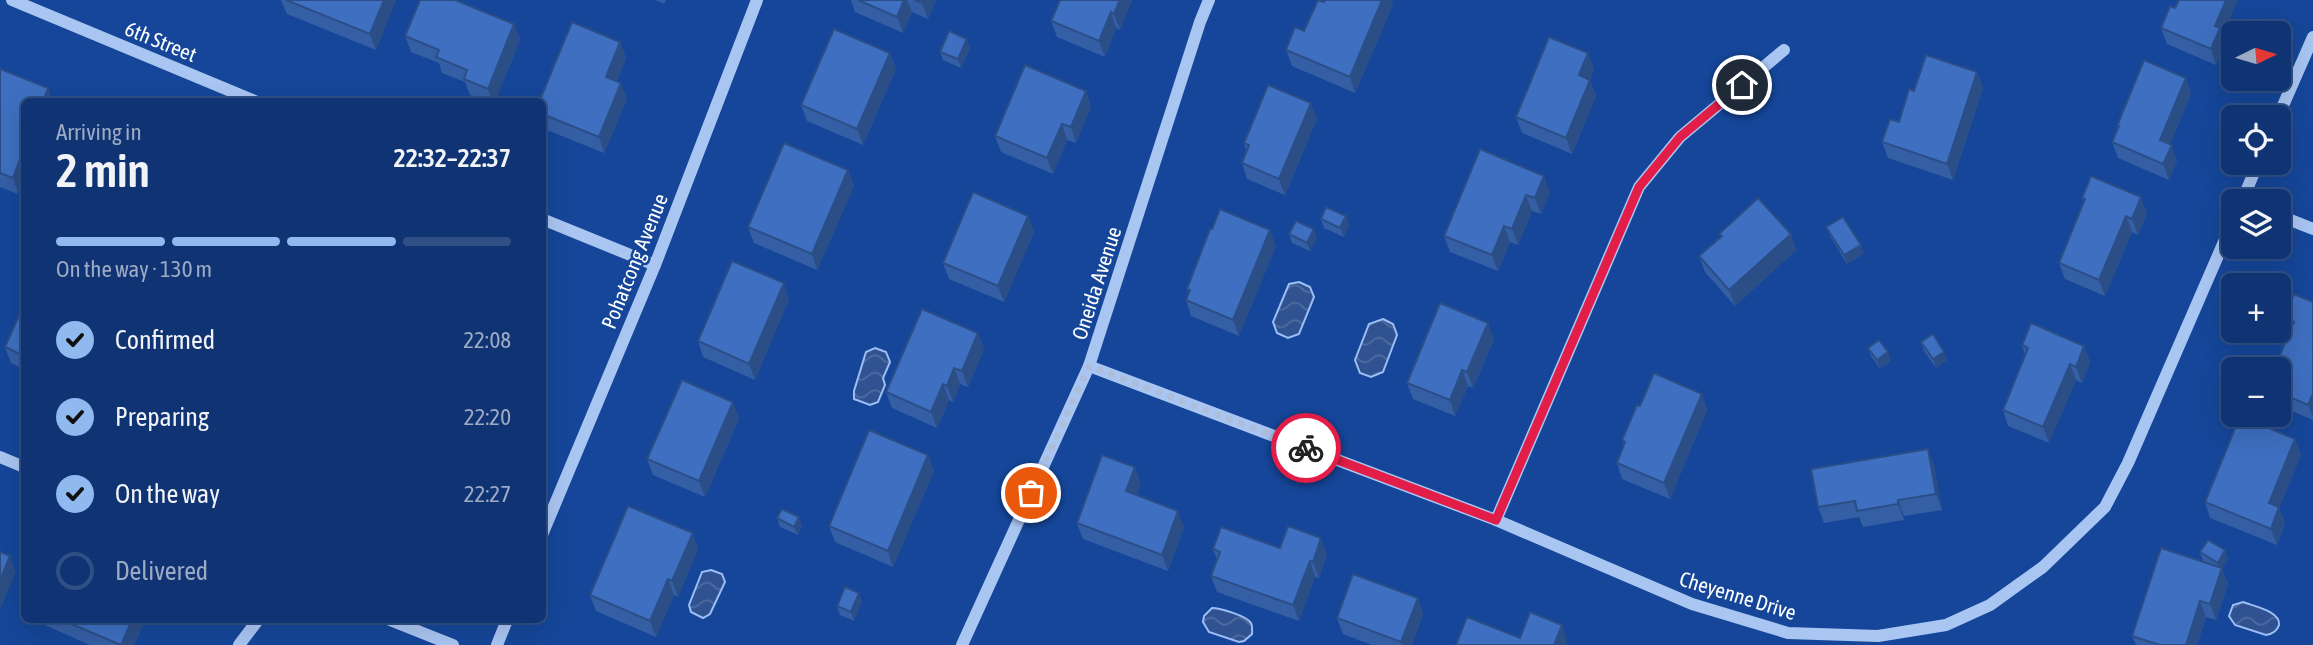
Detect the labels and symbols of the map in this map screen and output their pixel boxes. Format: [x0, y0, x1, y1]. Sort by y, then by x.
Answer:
street label: 6th Street [122, 16, 200, 66]
north arrow [2221, 21, 2291, 91]
pin [1712, 55, 1772, 115]
street label: Pohatcong Avenue [596, 190, 672, 332]
street label: Oneida Avenue [1066, 223, 1126, 343]
courier [1271, 413, 1341, 483]
pin [1001, 463, 1061, 523]
street label: Cheyenne Drive [1677, 566, 1799, 624]

